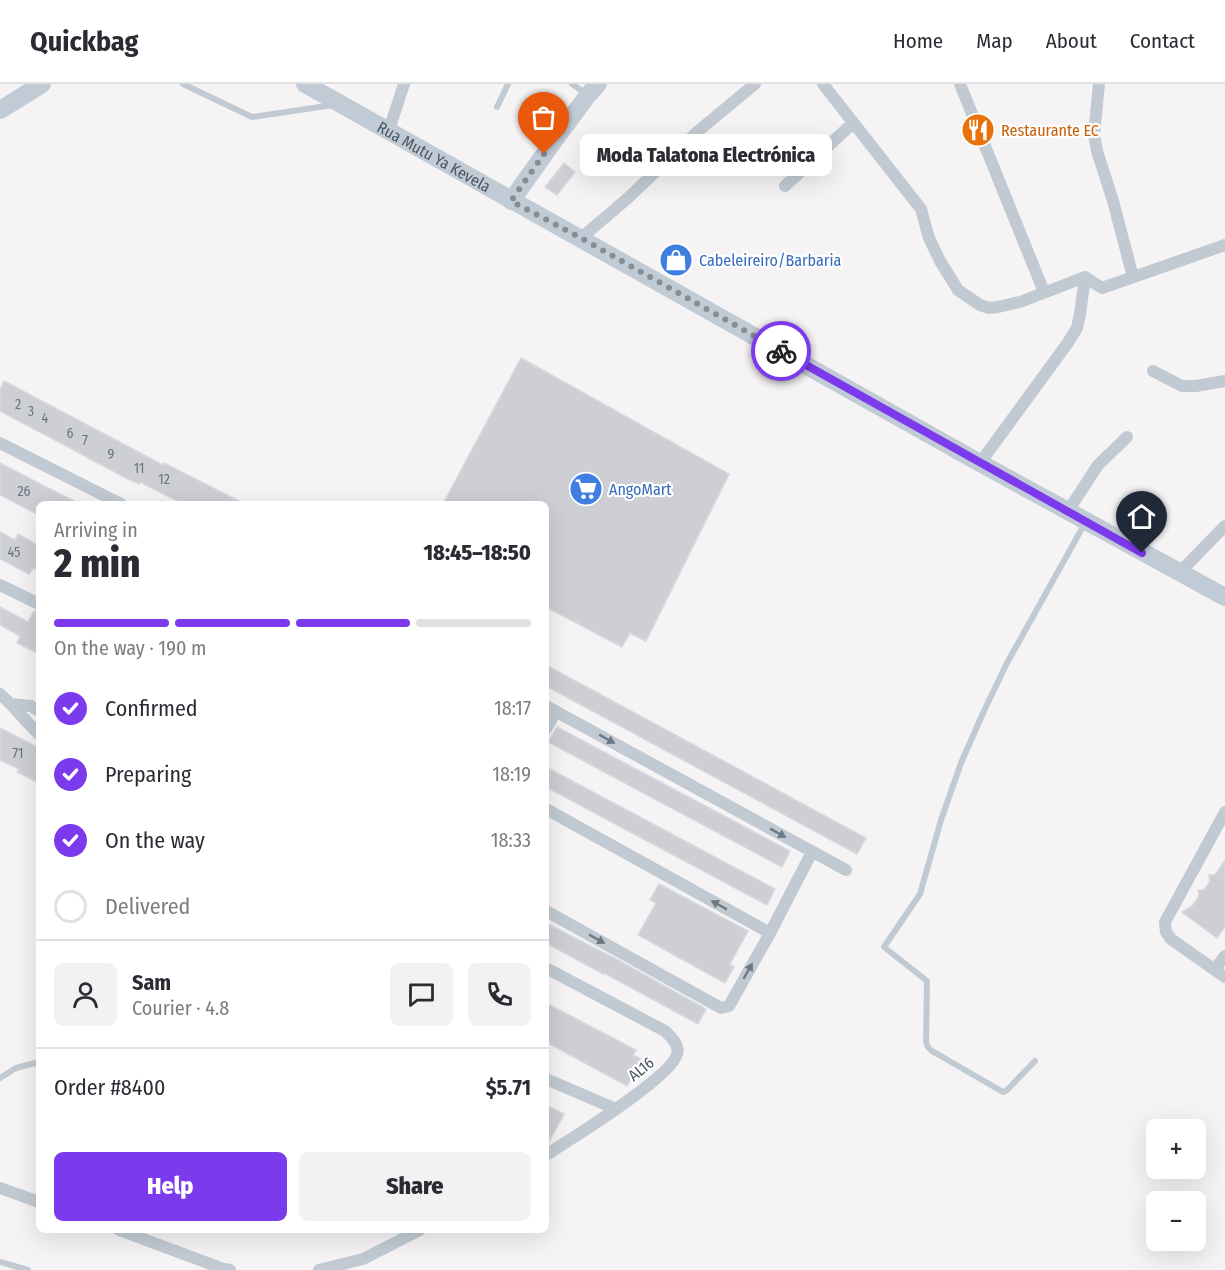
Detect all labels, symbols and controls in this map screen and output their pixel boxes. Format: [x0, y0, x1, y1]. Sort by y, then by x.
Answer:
text: Quickbag [30, 25, 138, 58]
text: Home [893, 28, 943, 54]
text: Map [976, 28, 1013, 54]
text: About [1046, 28, 1097, 54]
text: Contact [1130, 28, 1195, 54]
pin [518, 92, 569, 154]
icon: bag [527, 101, 560, 134]
restaurant icon: Restaurante EC [960, 112, 996, 148]
street label: Rua Mutu Ya Kevela [374, 117, 494, 196]
place label: Restaurante EC [1001, 121, 1099, 140]
callout: Moda Talatona Electrónica [580, 133, 832, 175]
text: Moda Talatona Electrónica [597, 143, 815, 167]
shop icon: Cabeleireiro/Barbaria [658, 242, 694, 278]
place label: Cabeleireiro/Barbaria [699, 251, 841, 270]
courier [751, 321, 811, 381]
icon: bike [765, 335, 798, 368]
house number: 2 [15, 396, 21, 413]
house number: 3 [28, 403, 34, 420]
house number: 4 [42, 410, 49, 427]
house number: 6 [67, 425, 74, 442]
house number: 7 [82, 432, 88, 449]
house number: 9 [108, 446, 115, 463]
house number: 11 [134, 460, 144, 477]
house number: 12 [158, 471, 170, 488]
supermarket icon: AngoMart [568, 471, 604, 507]
place label: AngoMart [609, 480, 672, 499]
house number: 26 [17, 483, 31, 500]
pin [1116, 491, 1167, 553]
icon: home [1125, 500, 1158, 533]
text: Arriving in [54, 518, 138, 542]
text: 18:45–18:50 [424, 539, 531, 566]
text: 2 min [54, 541, 140, 587]
house number: 45 [7, 544, 21, 561]
text: On the way · 190 m [54, 636, 206, 660]
icon: check [54, 692, 87, 725]
text: Confirmed [105, 695, 198, 722]
text: 18:17 [494, 696, 531, 720]
one-way arrow [599, 734, 616, 744]
house number: 71 [13, 745, 23, 762]
icon: check [54, 758, 87, 791]
text: Preparing [105, 761, 191, 788]
text: 18:19 [492, 762, 531, 786]
icon: check [54, 824, 87, 857]
text: On the way [105, 827, 205, 854]
text: 18:33 [491, 828, 531, 852]
one-way arrow [770, 828, 786, 839]
text: Delivered [105, 893, 190, 920]
one-way arrow [710, 900, 727, 910]
one-way arrow [589, 934, 606, 944]
button: person [54, 963, 117, 1026]
button: chat [390, 963, 453, 1026]
button: phone [468, 963, 531, 1026]
one-way arrow [743, 963, 754, 979]
text: Sam [132, 969, 171, 996]
text: Courier · 4.8 [132, 996, 229, 1020]
street label: AL16 [624, 1053, 658, 1085]
text: Order #8400 [54, 1074, 165, 1101]
text: $5.71 [486, 1074, 531, 1101]
map controls [1146, 1119, 1206, 1251]
button: + [1146, 1119, 1206, 1179]
button: Help [54, 1152, 287, 1221]
button: Share [299, 1152, 531, 1221]
button: − [1146, 1191, 1206, 1251]

